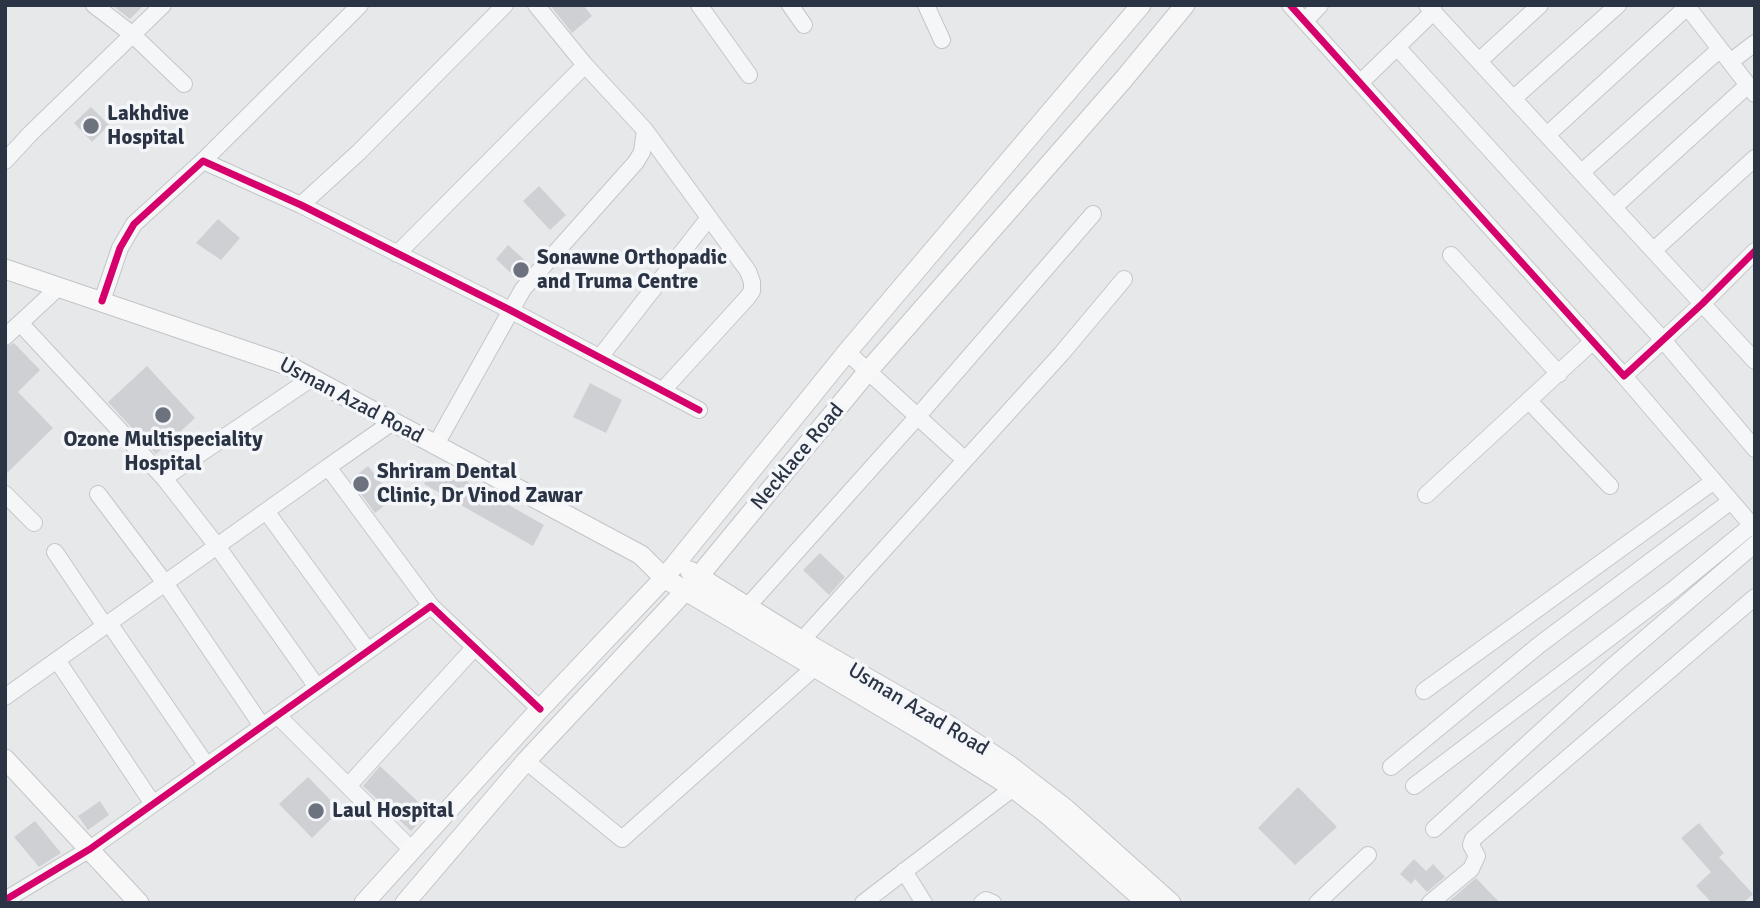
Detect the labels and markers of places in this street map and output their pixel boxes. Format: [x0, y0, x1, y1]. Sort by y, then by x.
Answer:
place label: Lakhdive Hospital [107, 101, 189, 151]
marker: Lakhdive Hospital [81, 116, 101, 136]
place label: Sonawne Orthopadic and Truma Centre [537, 245, 727, 295]
marker: Sonawne Orthopadic and Truma Centre [511, 260, 531, 280]
marker: Ozone Multispeciality Hospital [153, 405, 173, 425]
place label: Ozone Multispeciality Hospital [63, 427, 263, 477]
place label: Shriram Dental Clinic, Dr Vinod Zawar [377, 459, 583, 509]
marker: Shriram Dental Clinic, Dr Vinod Zawar [351, 474, 371, 494]
place label: Laul Hospital [332, 798, 454, 824]
marker: Laul Hospital [306, 801, 326, 821]

